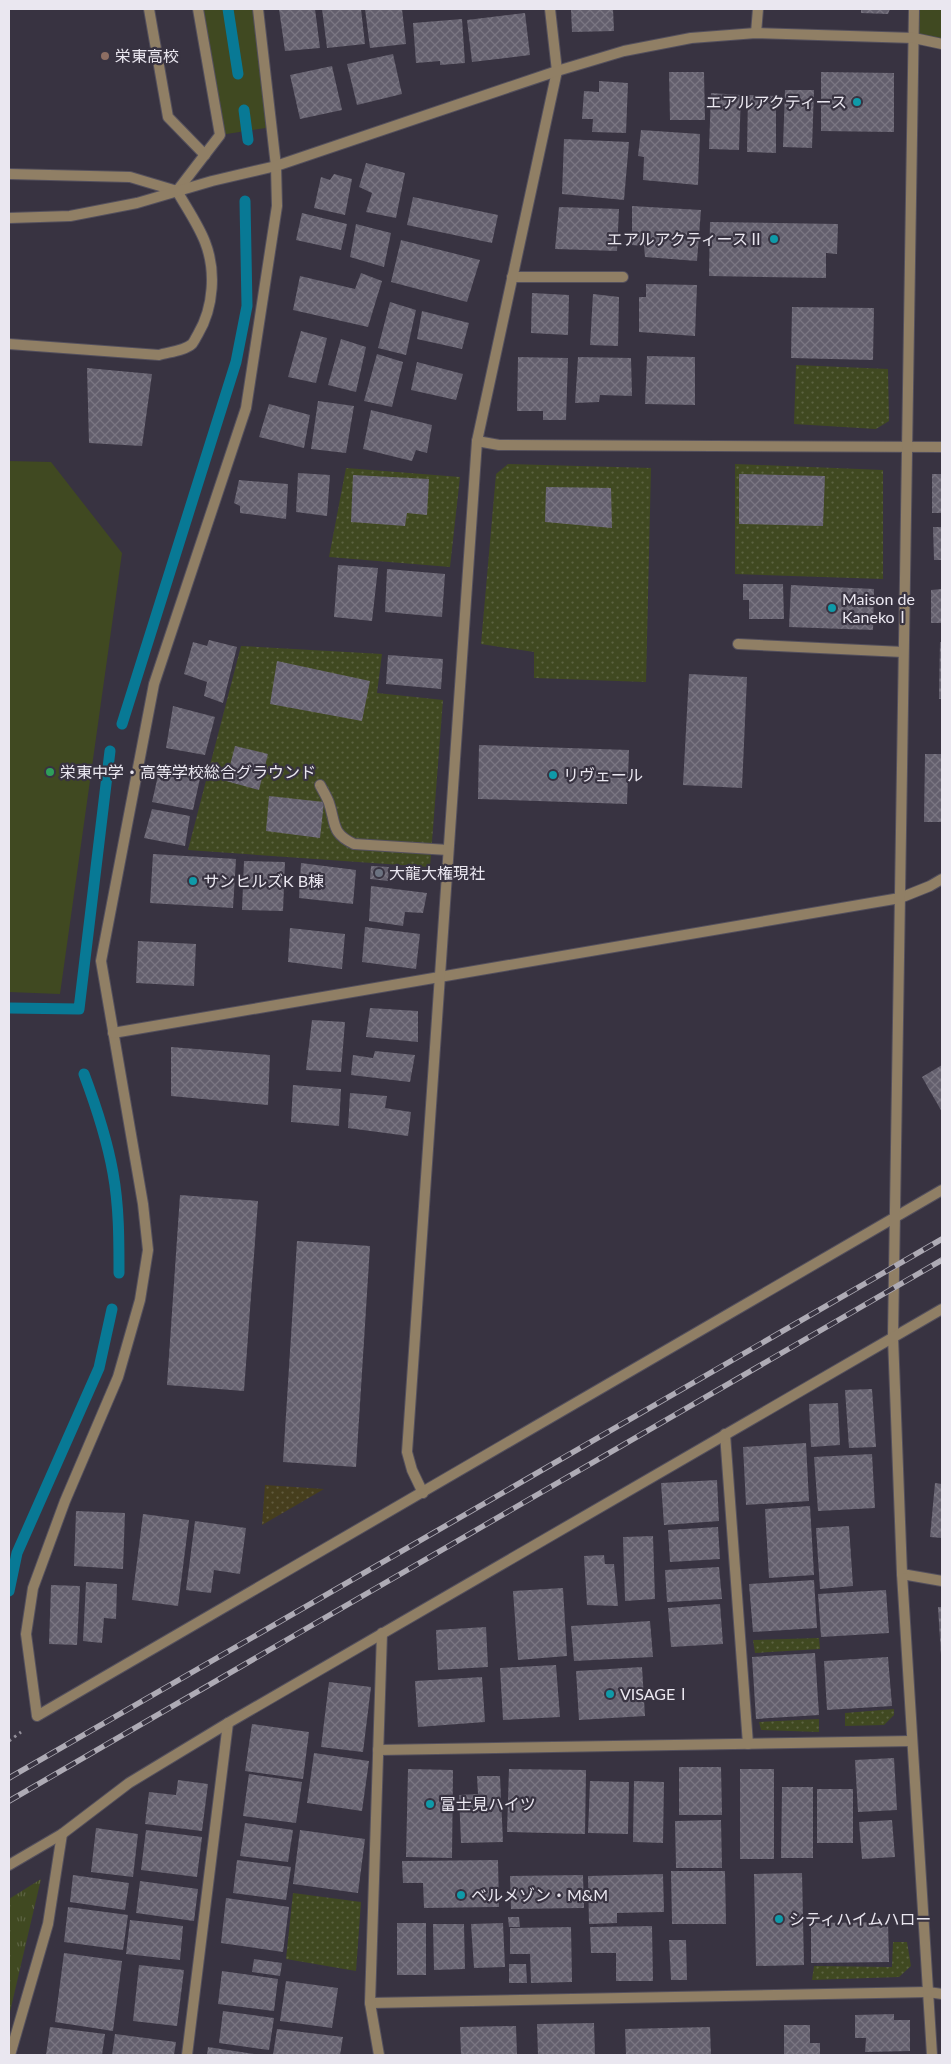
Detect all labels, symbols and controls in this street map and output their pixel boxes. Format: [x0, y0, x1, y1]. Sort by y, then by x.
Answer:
place label: 栄東高校 [115, 46, 179, 65]
marker: 栄東高校 [99, 50, 111, 62]
place label: エアルアクティース [706, 92, 847, 111]
marker: エアルアクティース [851, 96, 863, 108]
place label: エアルアクティースⅡ [607, 229, 764, 248]
marker: エアルアクティースⅡ [768, 233, 780, 245]
place label: Maison de KanekoⅠ [842, 589, 915, 626]
marker: Maison de KanekoⅠ [826, 602, 838, 614]
place label: 栄東中学・高等学校総合グラウンド [60, 762, 316, 781]
place label: リヴェール [563, 765, 643, 784]
marker: 栄東中学・高等学校総合グラウンド [44, 766, 56, 778]
marker: リヴェール [547, 769, 559, 781]
place label: 大龍大権現社 [389, 863, 485, 882]
marker: 大龍大権現社 [373, 867, 385, 879]
place label: サンヒルズK B棟 [203, 871, 324, 890]
marker: サンヒルズK B棟 [187, 875, 199, 887]
place label: VISAGEⅠ [620, 1684, 691, 1703]
marker: VISAGEⅠ [604, 1688, 616, 1700]
place label: 富士見ハイツ [440, 1794, 536, 1813]
marker: 富士見ハイツ [424, 1798, 436, 1810]
place label: ベルメゾン・M&M [471, 1885, 608, 1904]
marker: ベルメゾン・M&M [455, 1889, 467, 1901]
place label: シティハイムハロー [789, 1909, 931, 1928]
marker: シティハイムハロー [773, 1913, 785, 1925]

